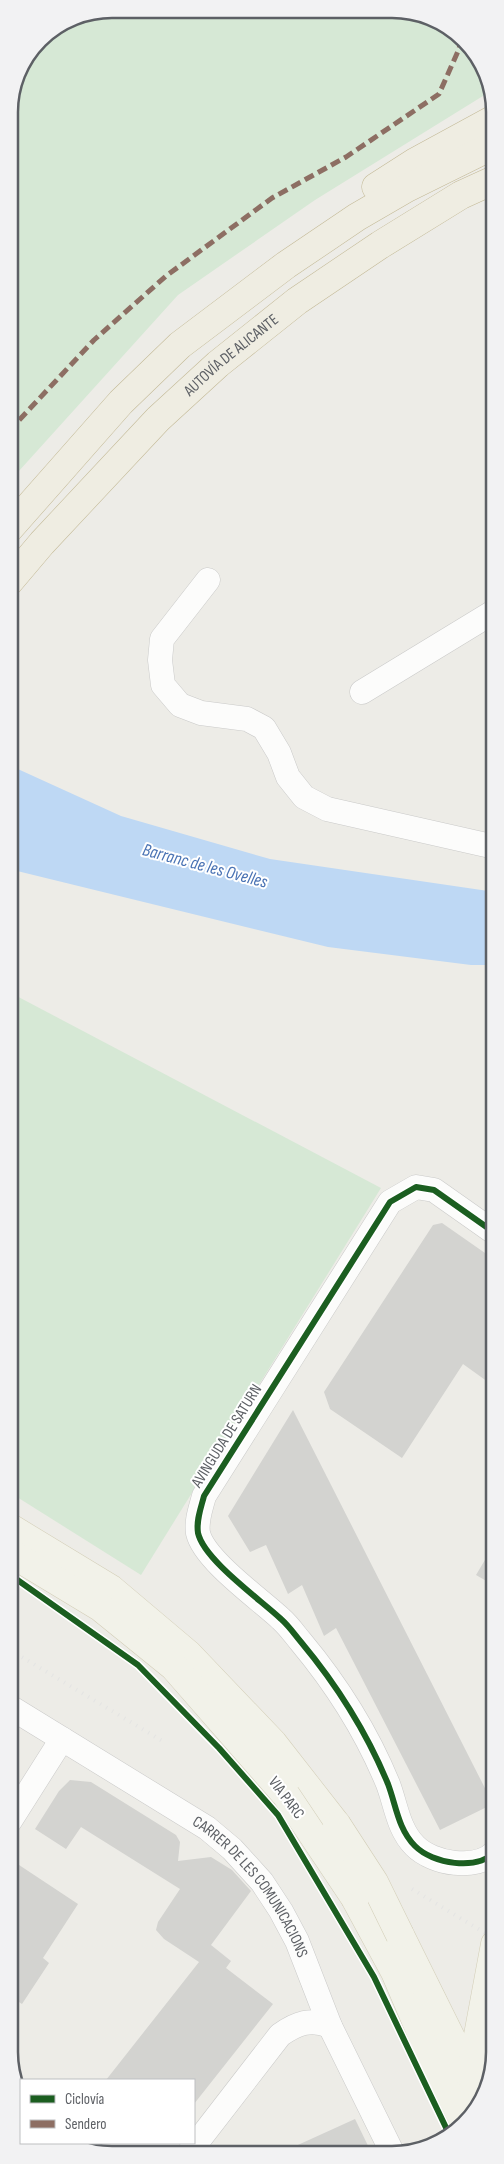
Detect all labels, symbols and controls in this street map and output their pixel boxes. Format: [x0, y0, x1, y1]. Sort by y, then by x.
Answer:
street label: AUTOVÍA DE ALICANTE [179, 310, 282, 401]
water label: Barranc de les Ovelles [140, 839, 270, 893]
street label: AVINGUDA DE SATURN [187, 1381, 266, 1492]
street label: VIA PARC [264, 1773, 308, 1823]
street label: CARRER DE LES COMUNICACIONS [189, 1812, 312, 1960]
legend [20, 2079, 195, 2144]
text: Ciclovía [65, 2090, 105, 2109]
text: Sendero [65, 2115, 106, 2134]

